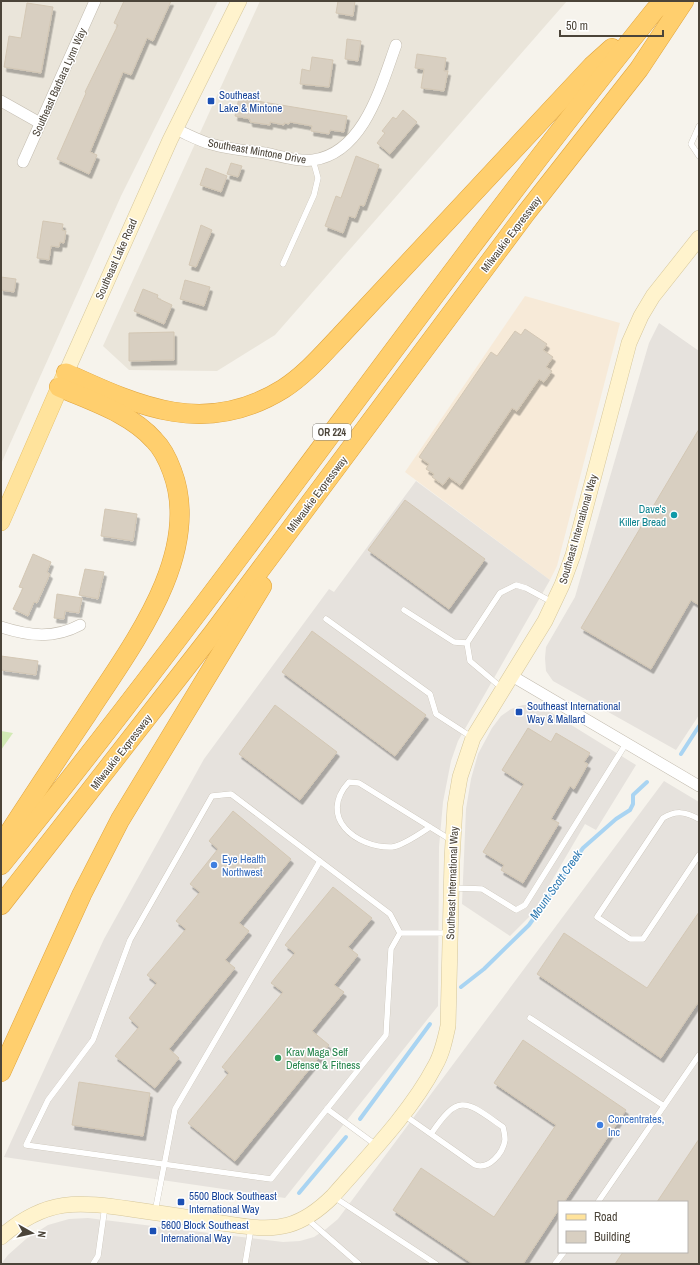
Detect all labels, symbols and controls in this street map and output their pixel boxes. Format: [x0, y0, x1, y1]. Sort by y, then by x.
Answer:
scale bar [560, 12, 663, 38]
text: 50 m [566, 18, 588, 34]
street label: Southeast Barbara Lynn Way [29, 25, 89, 138]
place label: Southeast Lake & Mintone [219, 88, 282, 115]
marker: Southeast Lake & Mintone [206, 96, 216, 106]
street label: Southeast Mintone Drive [207, 135, 307, 167]
street label: Milwaukie Expressway [478, 193, 544, 275]
street label: Southeast Lake Road [92, 217, 140, 301]
road number: OR 224 [313, 424, 351, 440]
street label: Milwaukie Expressway [284, 453, 350, 535]
street label: Southeast International Way [556, 472, 601, 585]
place label: Dave's Killer Bread [619, 502, 666, 529]
marker: Dave's Killer Bread [669, 510, 679, 520]
place label: Southeast International Way & Mallard [527, 699, 620, 726]
marker: Southeast International Way & Mallard [514, 707, 524, 717]
street label: Milwaukie Expressway [87, 711, 155, 792]
street label: Southeast International Way [443, 826, 461, 940]
water label: Mount Scott Creek [526, 846, 587, 923]
place label: Eye Health Northwest [222, 852, 266, 879]
marker: Eye Health Northwest [209, 860, 219, 870]
place label: Krav Maga Self Defense & Fitness [286, 1045, 361, 1072]
marker: Krav Maga Self Defense & Fitness [273, 1053, 283, 1063]
place label: Concentrates, Inc [608, 1112, 664, 1139]
marker: Concentrates, Inc [595, 1120, 605, 1130]
place label: 5500 Block Southeast International Way [189, 1189, 277, 1216]
marker: 5500 Block Southeast International Way [176, 1197, 186, 1207]
legend [558, 1201, 688, 1253]
text: Road [594, 1209, 618, 1225]
north arrow [12, 1213, 52, 1253]
place label: 5600 Block Southeast International Way [161, 1218, 249, 1245]
marker: 5600 Block Southeast International Way [148, 1226, 158, 1236]
text: Building [594, 1229, 631, 1245]
text: N [35, 1230, 49, 1239]

